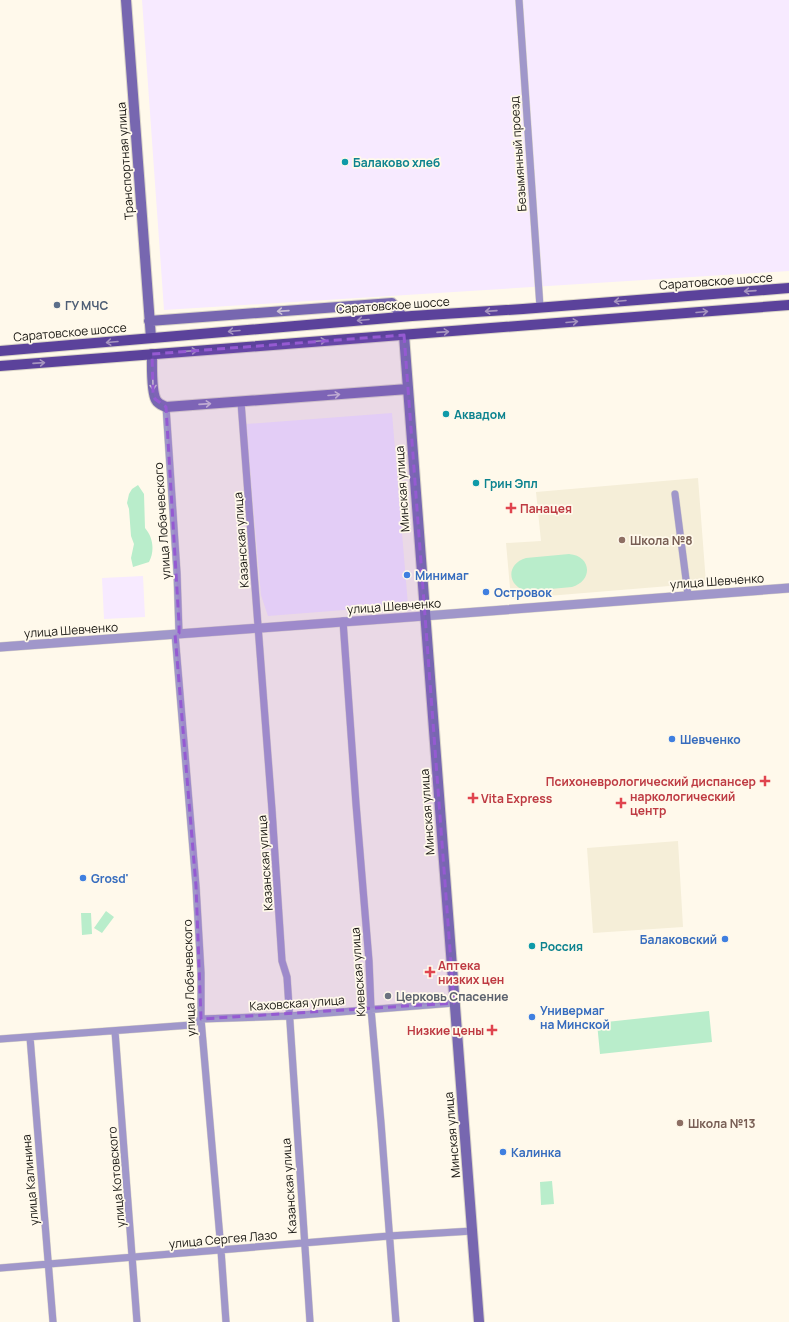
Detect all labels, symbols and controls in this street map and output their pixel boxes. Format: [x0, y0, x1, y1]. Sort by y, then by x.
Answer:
street label: Безымянный проезд [505, 96, 531, 212]
street label: Транспортная улица [112, 102, 138, 220]
place label: Балаково хлеб [353, 154, 440, 171]
marker: Балаково хлеб [340, 157, 350, 167]
street label: Саратовское шоссе [659, 269, 773, 293]
one-way arrow [744, 288, 757, 295]
street label: Саратовское шоссе [336, 293, 450, 317]
place label: ГУ МЧС [65, 297, 108, 314]
one-way arrow [614, 297, 627, 305]
marker: ГУ МЧС [52, 300, 62, 310]
one-way arrow [277, 307, 290, 314]
one-way arrow [485, 307, 498, 314]
one-way arrow [695, 308, 708, 315]
one-way arrow [357, 316, 370, 323]
one-way arrow [565, 318, 578, 325]
street label: Саратовское шоссе [13, 319, 127, 345]
one-way arrow [228, 327, 241, 335]
one-way arrow [436, 328, 449, 335]
one-way arrow [106, 338, 119, 345]
one-way arrow [313, 338, 326, 345]
one-way arrow [184, 348, 197, 355]
one-way arrow [32, 359, 45, 366]
one-way arrow [149, 377, 157, 390]
one-way arrow [328, 391, 341, 398]
one-way arrow [198, 401, 211, 408]
place label: Аквадом [454, 406, 506, 423]
marker: Аквадом [441, 409, 451, 419]
street label: Минская улица [391, 445, 413, 533]
street label: улица Лобачевского [149, 462, 175, 580]
place label: Грин Эпл [484, 475, 538, 492]
marker: Грин Эпл [471, 478, 481, 488]
street label: Казанская улица [229, 492, 253, 588]
place label: Панацея [520, 500, 572, 517]
marker: Панацея [505, 502, 517, 514]
place label: Школа №8 [630, 532, 693, 549]
marker: Школа №8 [617, 535, 627, 545]
place label: Минимаг [415, 567, 469, 584]
street label: улица Шевченко [669, 569, 765, 593]
marker: Минимаг [402, 570, 412, 580]
place label: Островок [494, 584, 552, 601]
marker: Островок [481, 587, 491, 597]
street label: улица Шевченко [346, 594, 442, 618]
street label: улица Шевченко [23, 618, 119, 642]
place label: Шевченко [680, 731, 741, 748]
marker: Шевченко [667, 734, 677, 744]
street label: Минская улица [416, 768, 438, 856]
place label: Психоневрологический диспансер [546, 773, 756, 790]
marker: Психоневрологический диспансер [759, 775, 771, 787]
place label: наркологический центр [630, 788, 735, 819]
place label: Vita Express [481, 790, 553, 807]
marker: Vita Express [468, 793, 478, 803]
marker: наркологический центр [615, 797, 627, 809]
street label: Казанская улица [253, 815, 277, 911]
place label: Grosd' [91, 870, 129, 887]
marker: Grosd' [78, 873, 88, 883]
street label: улица Лобачевского [178, 919, 200, 1037]
street label: Киевская улица [346, 927, 370, 1017]
place label: Балаковский [640, 931, 717, 948]
marker: Балаковский [720, 934, 730, 944]
place label: Россия [540, 938, 583, 955]
marker: Россия [527, 941, 537, 951]
place label: Аптека низких цен [438, 957, 504, 988]
marker: Аптека низких цен [425, 967, 435, 977]
place label: Церковь Спасение [396, 988, 509, 1005]
street label: Каховская улица [249, 991, 345, 1015]
marker: Церковь Спасение [383, 991, 393, 1001]
place label: Универмаг на Минской [540, 1002, 610, 1033]
marker: Универмаг на Минской [527, 1012, 537, 1022]
place label: Низкие цены [407, 1022, 484, 1039]
marker: Низкие цены [487, 1025, 497, 1035]
street label: Минская улица [440, 1091, 464, 1179]
place label: Школа №13 [688, 1115, 756, 1132]
marker: Школа №13 [675, 1118, 685, 1128]
street label: улица Котовского [103, 1126, 129, 1228]
street label: улица Калинина [18, 1134, 42, 1226]
street label: Казанская улица [277, 1138, 301, 1234]
place label: Калинка [511, 1144, 561, 1161]
marker: Калинка [498, 1147, 508, 1157]
street label: улица Сергея Лазо [168, 1226, 278, 1252]

